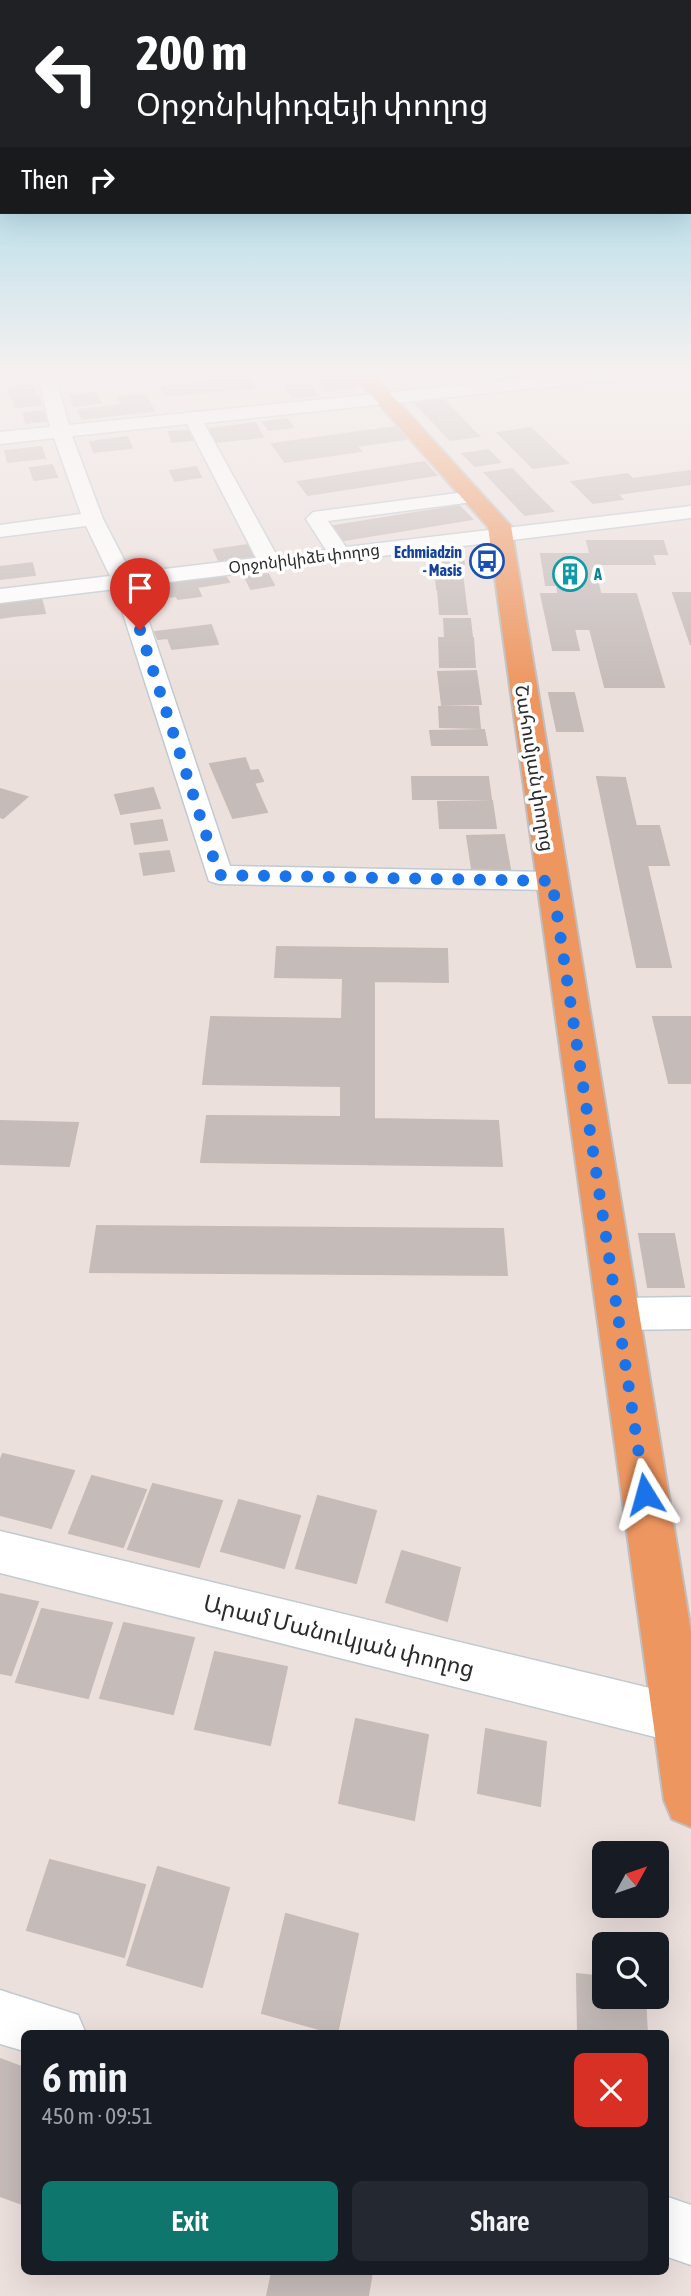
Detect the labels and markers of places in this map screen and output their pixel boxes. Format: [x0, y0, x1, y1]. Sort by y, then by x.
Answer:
bus stop icon: Echmiadzin - Masis [468, 542, 506, 580]
place label: Echmiadzin - Masis [394, 543, 462, 579]
building icon: A [551, 555, 589, 593]
pin [110, 558, 170, 630]
place label: A [593, 565, 602, 583]

